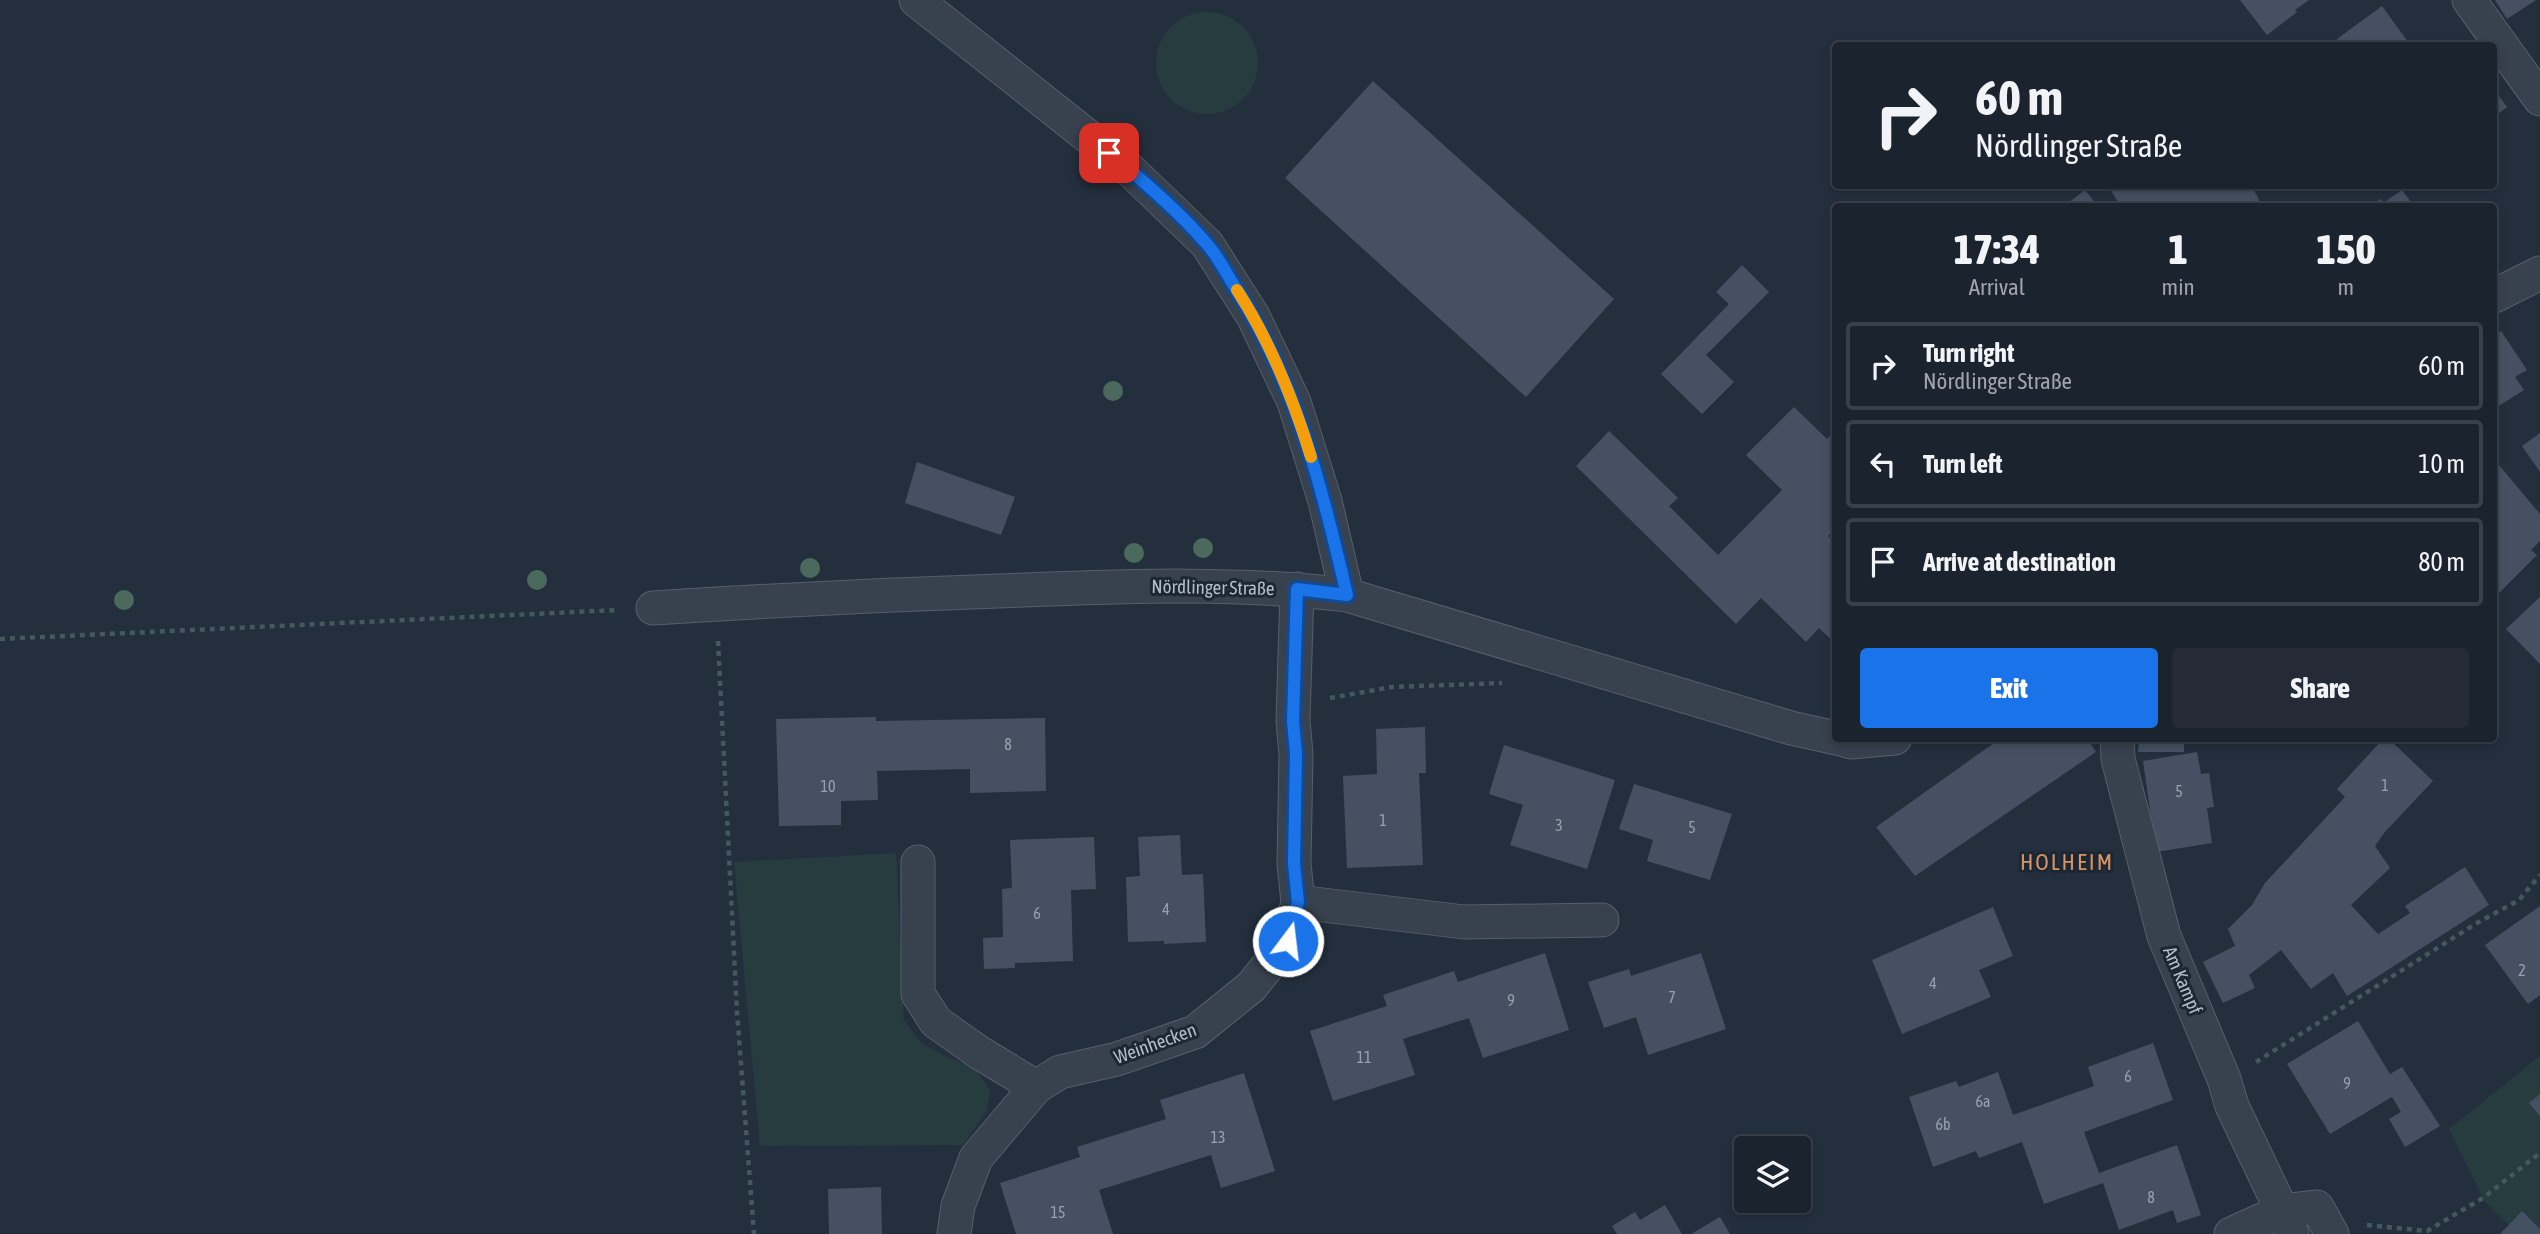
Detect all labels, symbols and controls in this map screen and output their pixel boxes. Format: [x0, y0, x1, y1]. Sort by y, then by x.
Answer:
text: 60 m [1975, 69, 2063, 125]
icon: right [1860, 70, 1951, 161]
pin [1079, 123, 1139, 183]
text: Nördlinger Straße [1975, 127, 2182, 164]
icon: arrive [1090, 134, 1128, 172]
text: 17:34 [1954, 225, 2040, 273]
text: 1 [2168, 225, 2188, 273]
text: 150 [2316, 225, 2375, 273]
text: Arrival [1969, 274, 2025, 300]
text: min [2162, 274, 2195, 300]
text: m [2338, 274, 2354, 300]
text: Turn right [1923, 338, 2014, 368]
icon: right [1864, 347, 1902, 385]
text: 60 m [2418, 351, 2465, 381]
text: Nördlinger Straße [1923, 368, 2072, 394]
icon: left [1864, 445, 1902, 483]
text: Turn left [1923, 449, 2003, 479]
text: 10 m [2418, 449, 2465, 479]
icon: arrive [1864, 543, 1902, 581]
text: Arrive at destination [1923, 547, 2116, 577]
text: 80 m [2418, 547, 2465, 577]
street label: Nördlinger Straße [1151, 575, 1275, 599]
button: Exit [1860, 648, 2158, 728]
button: Share [2172, 648, 2469, 728]
house number: 8 [1004, 735, 1012, 753]
house number: 1 [2381, 776, 2389, 794]
house number: 10 [820, 777, 836, 795]
house number: 5 [2175, 782, 2183, 800]
house number: 1 [1379, 811, 1387, 829]
house number: 3 [1555, 816, 1563, 834]
house number: 5 [1688, 818, 1696, 836]
district label: HOLHEIM [2020, 849, 2114, 875]
house number: 4 [1162, 900, 1170, 918]
house number: 6 [1033, 904, 1041, 922]
position arrow [1251, 904, 1325, 978]
street label: Am Kampf [2159, 943, 2207, 1017]
house number: 2 [2518, 961, 2526, 979]
house number: 4 [1929, 974, 1937, 992]
house number: 7 [1668, 988, 1676, 1006]
house number: 9 [1507, 991, 1515, 1009]
street label: Weinhecken [1111, 1018, 1199, 1068]
house number: 11 [1356, 1048, 1372, 1066]
house number: 6 [2124, 1067, 2132, 1085]
house number: 9 [2343, 1074, 2351, 1092]
house number: 6a [1976, 1092, 1990, 1110]
house number: 6b [1935, 1115, 1951, 1133]
house number: 13 [1210, 1128, 1226, 1146]
map controls [1734, 1136, 1811, 1213]
button: layers [1734, 1136, 1811, 1213]
house number: 8 [2147, 1188, 2155, 1206]
house number: 15 [1050, 1203, 1066, 1221]

